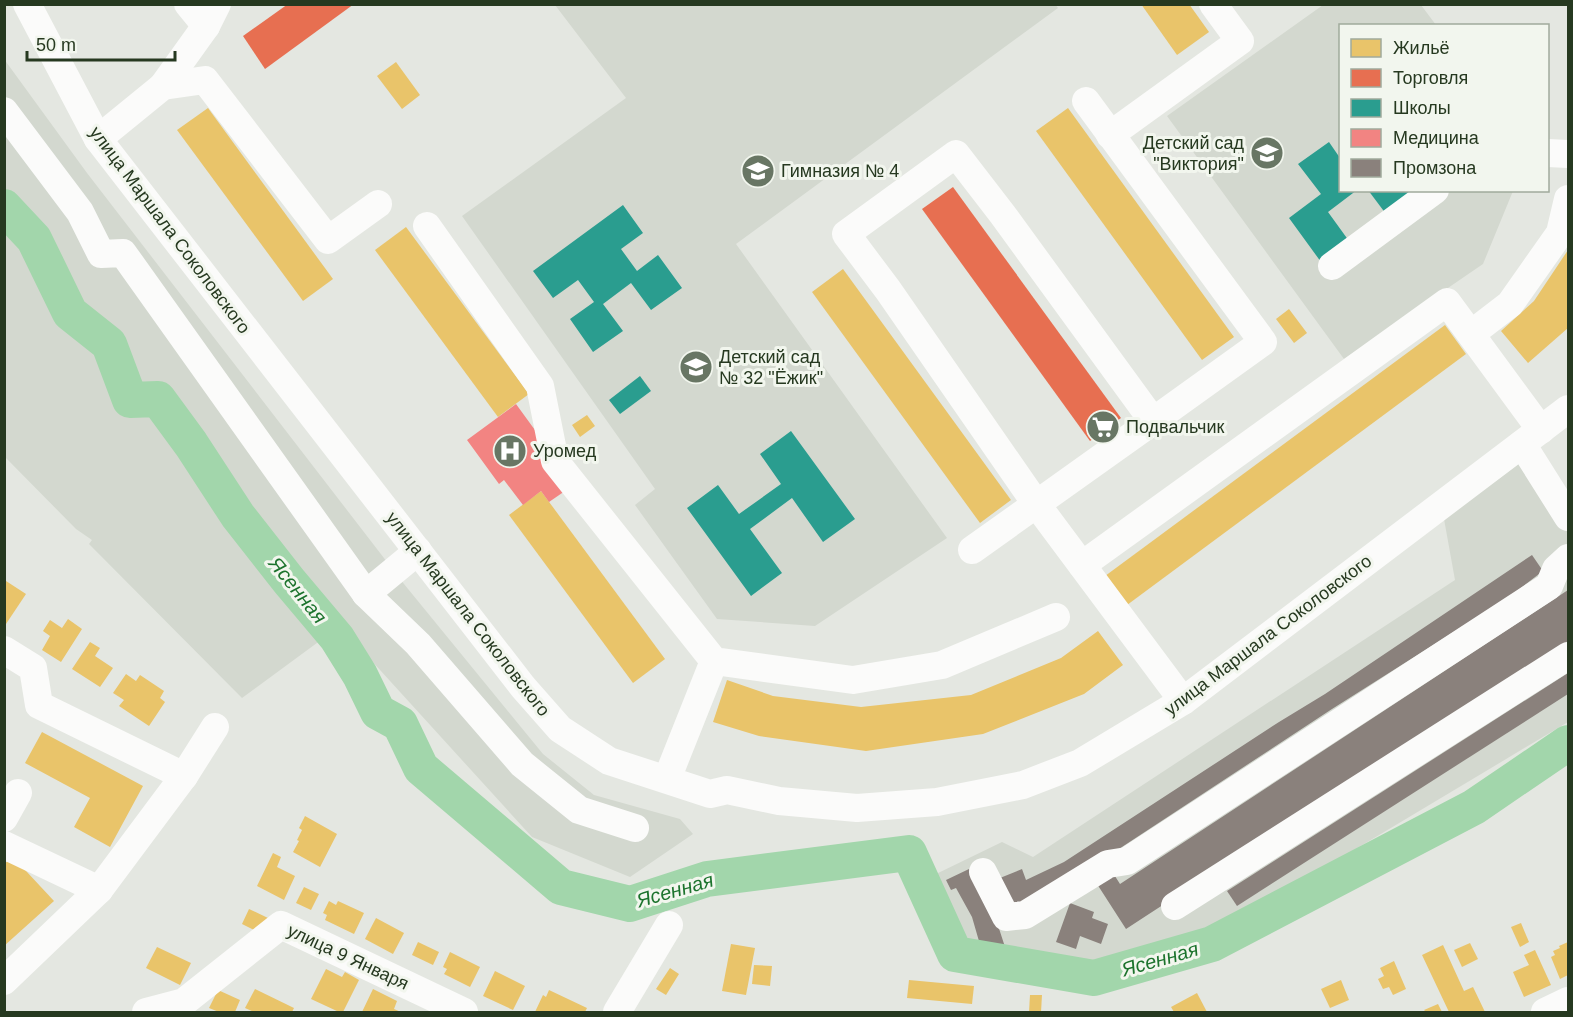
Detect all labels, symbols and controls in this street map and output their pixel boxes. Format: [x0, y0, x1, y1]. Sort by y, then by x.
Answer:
scale bar [27, 24, 176, 62]
legend [1339, 24, 1549, 192]
text: 50 m [36, 35, 76, 55]
text: Жильё [1393, 38, 1450, 58]
text: Торговля [1393, 68, 1468, 88]
text: Школы [1393, 98, 1451, 118]
street label: улица Маршала Соколовского [86, 123, 254, 337]
text: Медицина [1393, 128, 1480, 148]
place label: Детский сад "Виктория" [1143, 133, 1244, 174]
school or university icon: Детский сад "Виктория" [1249, 135, 1285, 171]
school or university icon: Гимназия № 4 [740, 153, 776, 189]
text: Промзона [1393, 158, 1477, 178]
place label: Гимназия № 4 [781, 161, 899, 181]
place label: Детский сад № 32 "Ёжик" [719, 347, 823, 388]
school or university icon: Детский сад № 32 "Ёжик" [678, 349, 714, 385]
supermarket icon: Подвальчик [1085, 409, 1121, 445]
place label: Подвальчик [1126, 417, 1225, 437]
hospital icon: Уромед [492, 433, 528, 469]
place label: Уромед [533, 441, 597, 461]
street label: улица Маршала Соколовского [382, 508, 554, 720]
street label: улица Маршала Соколовского [1161, 551, 1375, 719]
water label: Ясенная [264, 552, 331, 628]
water label: Ясенная [633, 869, 716, 912]
street label: улица 9 Января [284, 920, 412, 994]
water label: Ясенная [1118, 938, 1201, 981]

